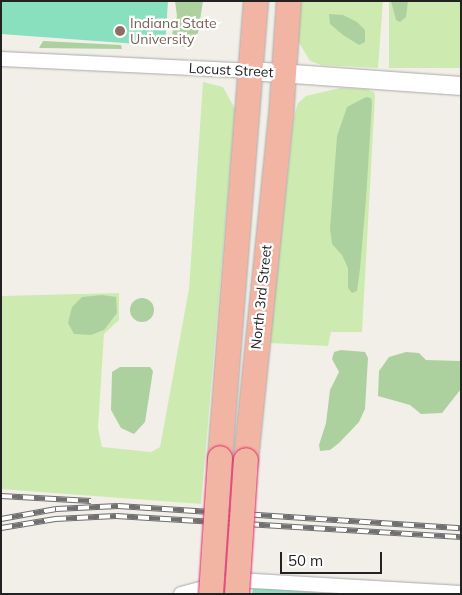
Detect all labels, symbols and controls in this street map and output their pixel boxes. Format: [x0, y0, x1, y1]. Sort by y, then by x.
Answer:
place label: Indiana State University [130, 15, 217, 48]
marker: Indiana State University [114, 25, 126, 37]
street label: Locust Street [188, 59, 274, 81]
street label: North 3rd Street [247, 244, 275, 350]
scale bar [282, 542, 384, 574]
text: 50 m [288, 551, 323, 570]

